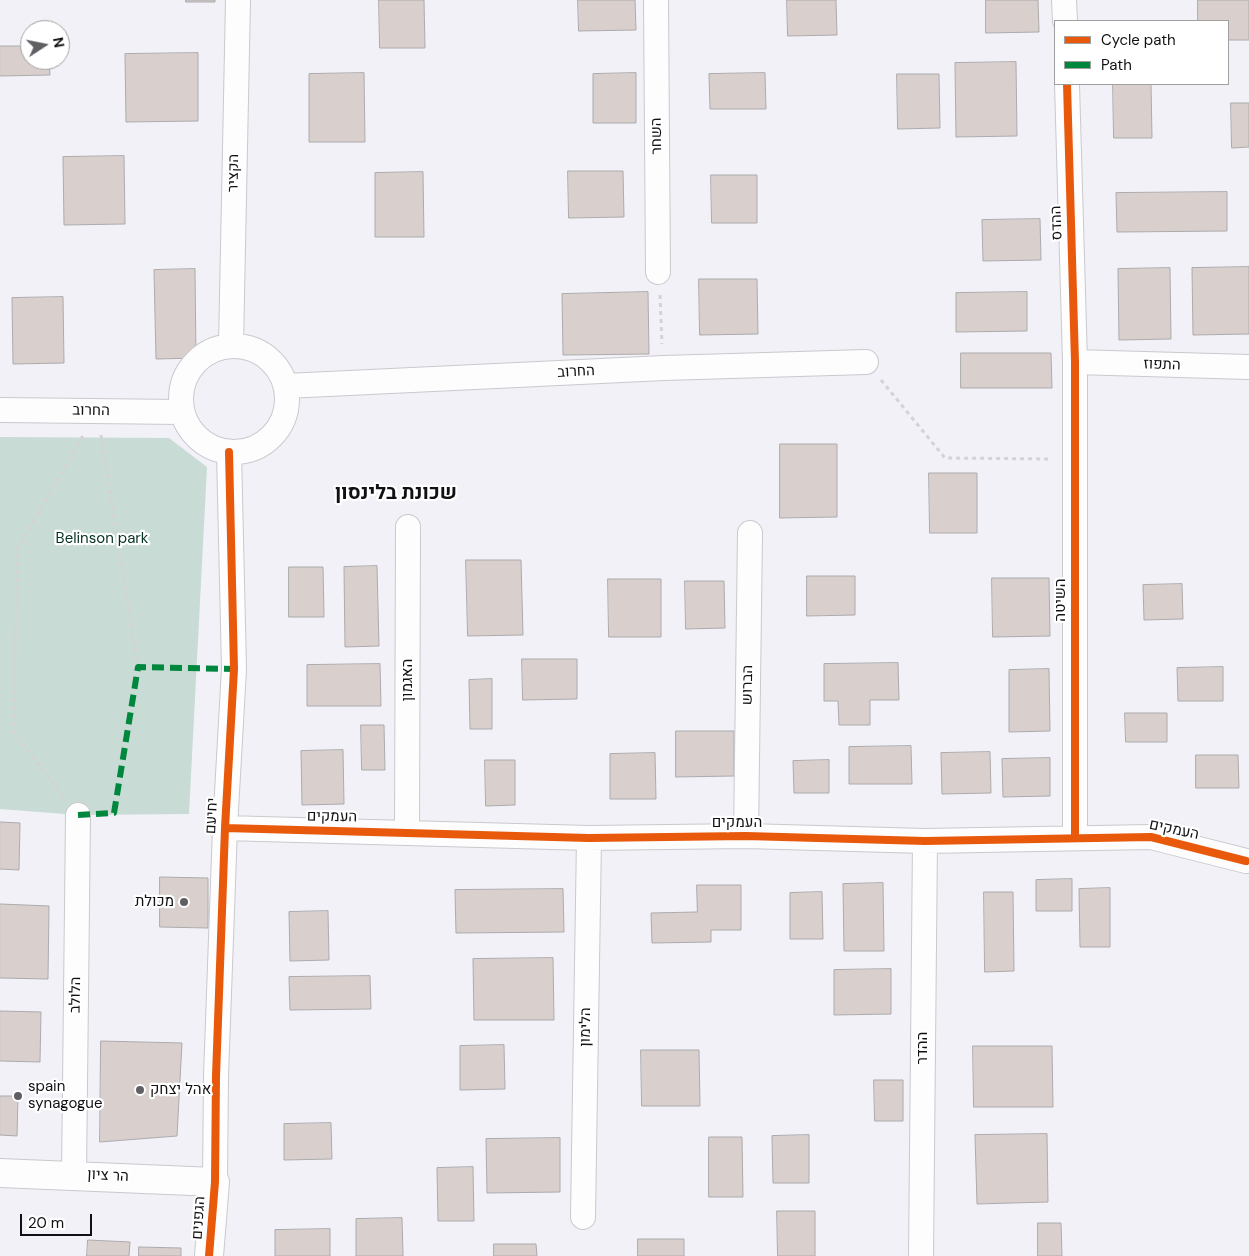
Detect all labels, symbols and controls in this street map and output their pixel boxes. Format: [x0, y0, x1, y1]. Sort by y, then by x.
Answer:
north arrow [20, 20, 70, 70]
legend [1054, 20, 1229, 85]
text: Cycle path [1101, 30, 1176, 50]
text: N [49, 36, 69, 49]
text: Path [1101, 55, 1132, 75]
street label: השחר [648, 117, 666, 155]
street label: הקציר [225, 154, 243, 192]
street label: ההדס [1047, 205, 1067, 241]
street label: התפוז [1143, 355, 1181, 375]
street label: החרוב [557, 362, 595, 382]
street label: החרוב [72, 402, 110, 420]
district label: שכונת בלינסון [335, 482, 457, 506]
park label: Belinson park [56, 530, 148, 548]
street label: השיטה [1052, 578, 1070, 622]
street label: האגמון [399, 659, 417, 701]
street label: הברוש [739, 665, 757, 705]
street label: יחיעם [202, 797, 222, 835]
street label: העמקים [307, 808, 357, 826]
street label: העמקים [712, 814, 762, 832]
street label: העמקים [1147, 816, 1201, 844]
place label: מכולת [135, 893, 174, 911]
marker: מכולת [178, 896, 190, 908]
street label: הלולב [67, 977, 85, 1013]
street label: הלימון [577, 1007, 595, 1047]
street label: ההדר [914, 1032, 932, 1064]
place label: spain synagogue [28, 1078, 102, 1113]
place label: אהל יצחק [150, 1081, 211, 1099]
marker: אהל יצחק [134, 1084, 146, 1096]
marker: spain synagogue [12, 1090, 24, 1102]
street label: הר ציון [87, 1166, 129, 1186]
street label: הגפנים [189, 1196, 209, 1240]
scale bar [22, 1204, 95, 1236]
text: 20 m [28, 1213, 64, 1233]

